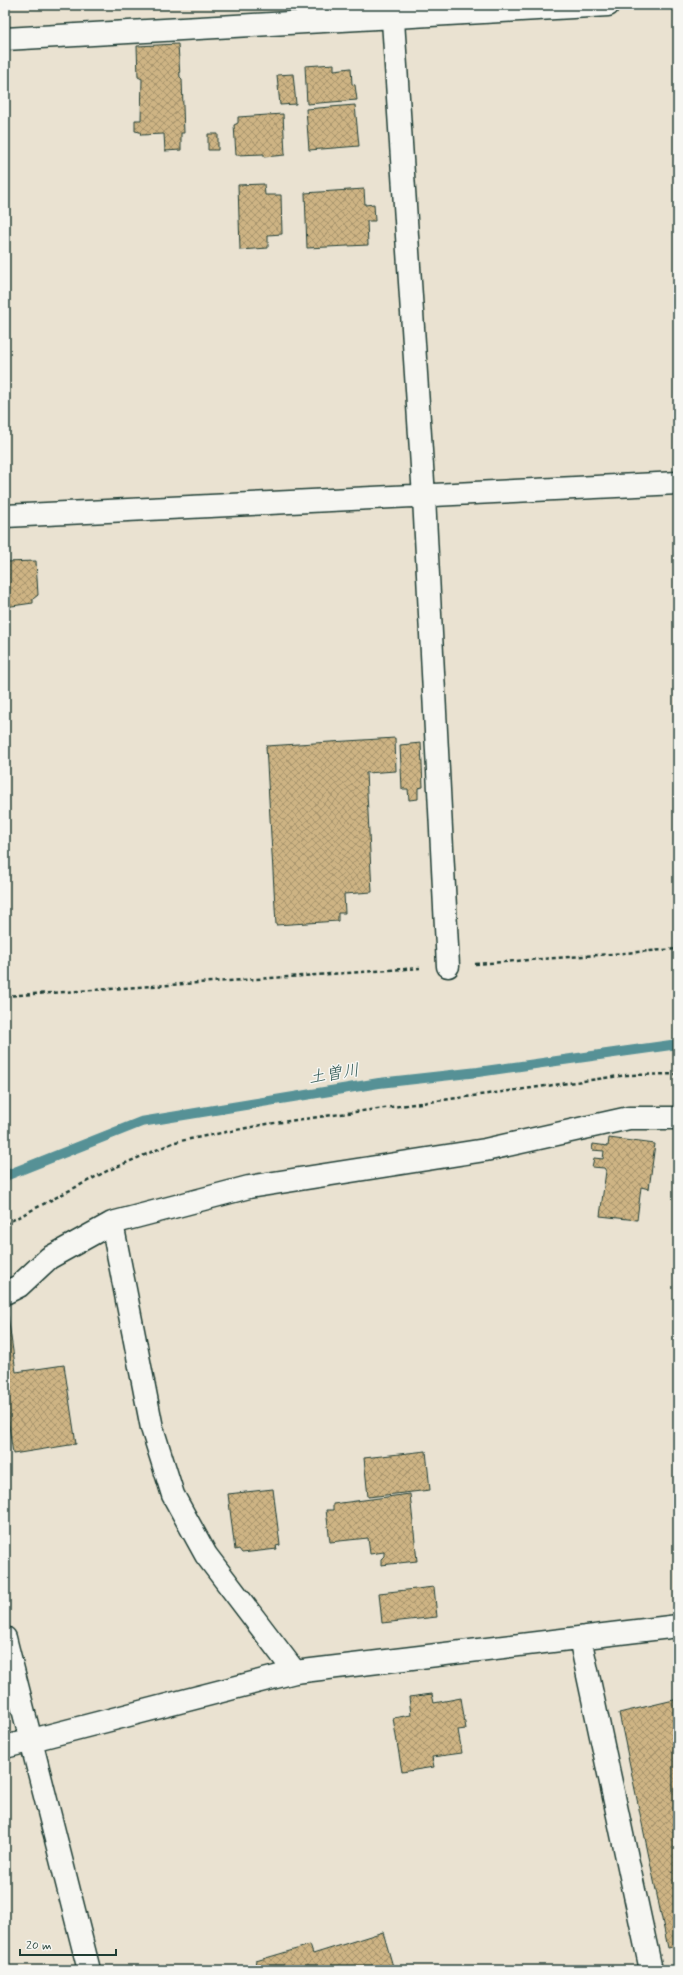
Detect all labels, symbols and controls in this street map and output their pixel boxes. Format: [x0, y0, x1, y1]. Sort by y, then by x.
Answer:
water label: 土曽川 [307, 1059, 361, 1089]
scale bar [20, 1931, 116, 1957]
text: 20 m [26, 1938, 52, 1954]

